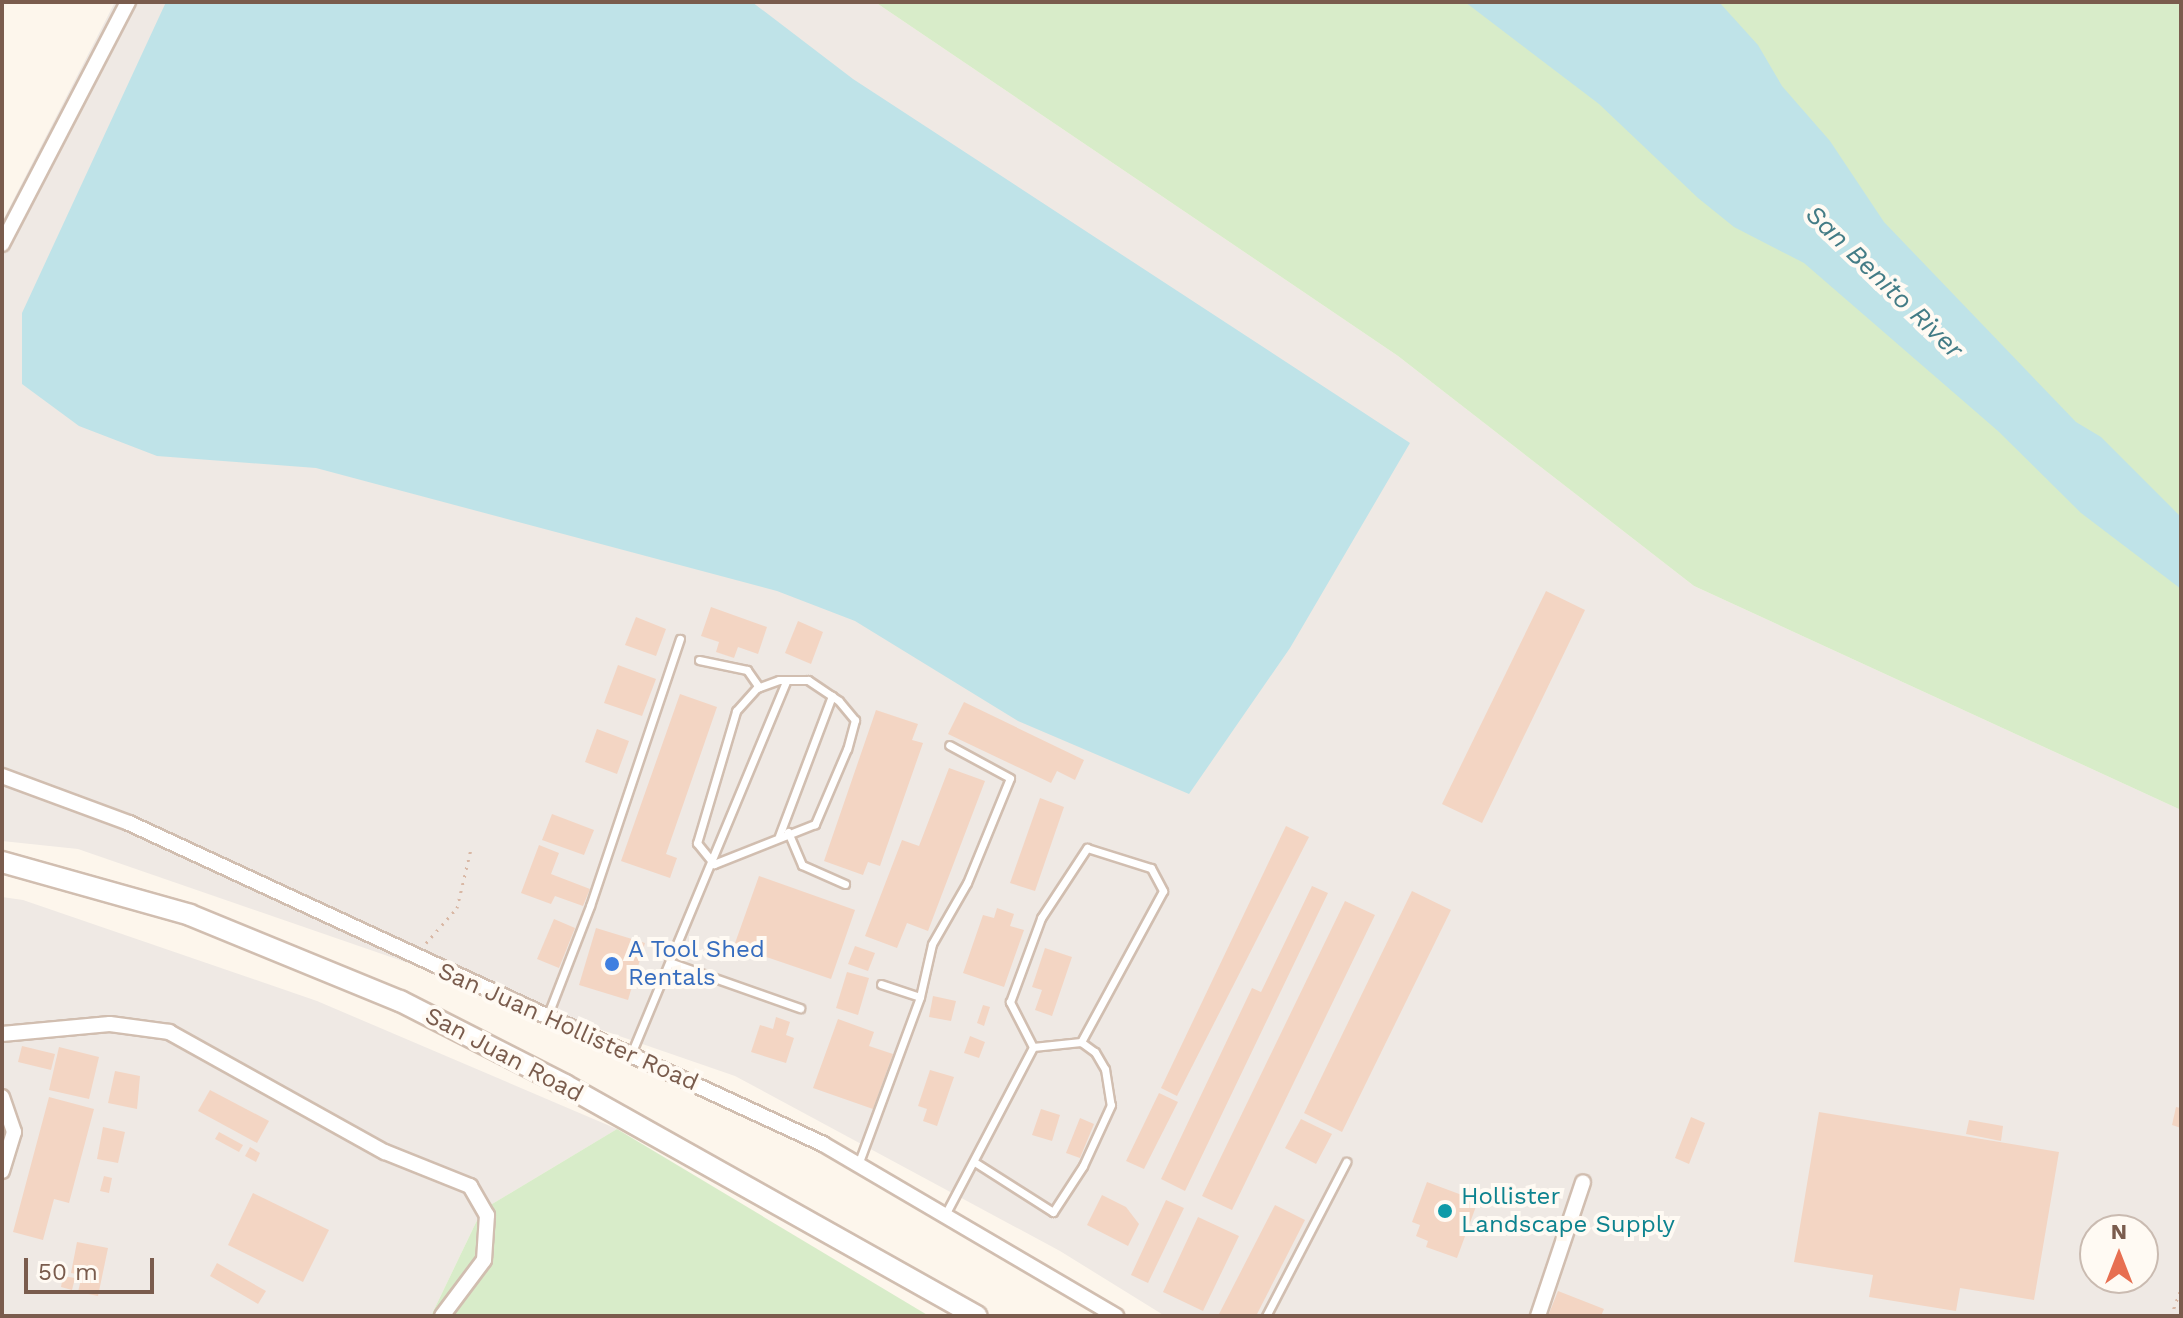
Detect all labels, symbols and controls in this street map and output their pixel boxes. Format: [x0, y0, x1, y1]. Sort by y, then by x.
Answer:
water label: San Benito River [1799, 199, 1969, 365]
place label: A Tool Shed Rentals [628, 936, 767, 992]
marker: A Tool Shed Rentals [603, 955, 621, 973]
street label: San Juan Hollister Road [433, 956, 703, 1098]
street label: San Juan Road [420, 1001, 588, 1109]
place label: Hollister Landscape Supply [1461, 1183, 1675, 1239]
marker: Hollister Landscape Supply [1436, 1202, 1454, 1220]
north arrow [2079, 1214, 2159, 1294]
text: N [2111, 1219, 2127, 1244]
scale bar [28, 1242, 158, 1292]
text: 50 m [38, 1258, 98, 1286]

